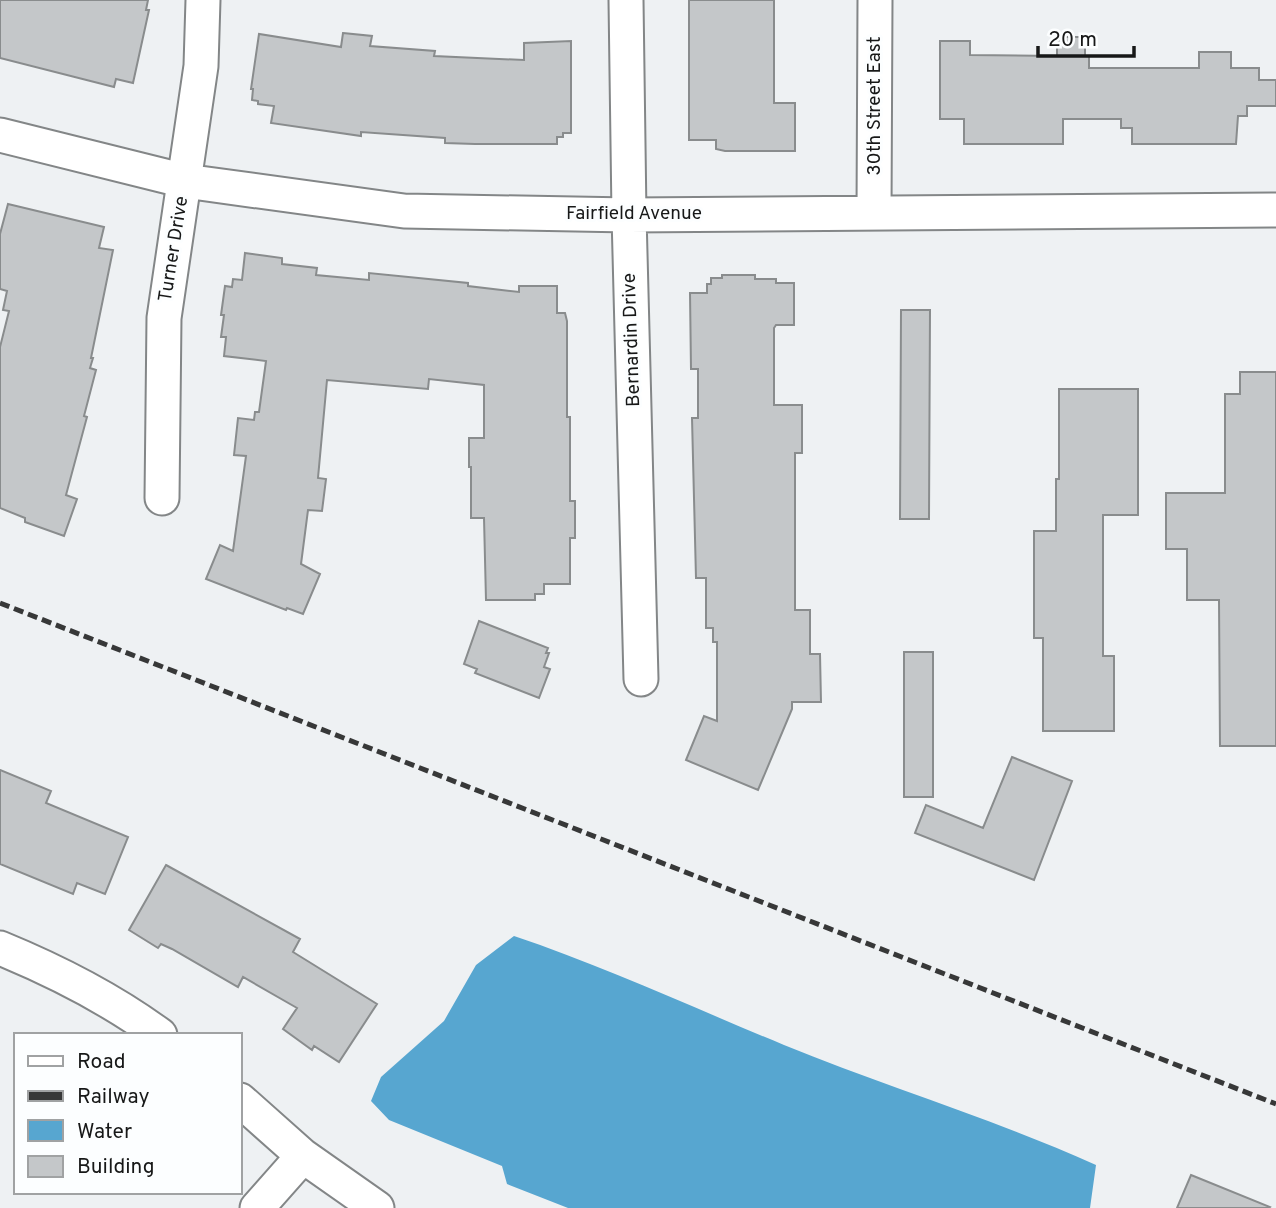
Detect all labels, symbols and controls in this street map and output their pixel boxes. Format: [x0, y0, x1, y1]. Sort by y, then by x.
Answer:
scale bar [1038, 14, 1134, 58]
text: 20 m [1048, 27, 1097, 54]
street label: 30th Street East [863, 36, 887, 176]
street label: Turner Drive [154, 194, 194, 304]
street label: Fairfield Avenue [566, 202, 702, 226]
street label: Bernardin Drive [618, 273, 646, 407]
legend [14, 1033, 242, 1194]
text: Road [77, 1049, 126, 1076]
text: Railway [77, 1084, 150, 1111]
text: Water [77, 1119, 132, 1146]
text: Building [77, 1154, 155, 1181]

